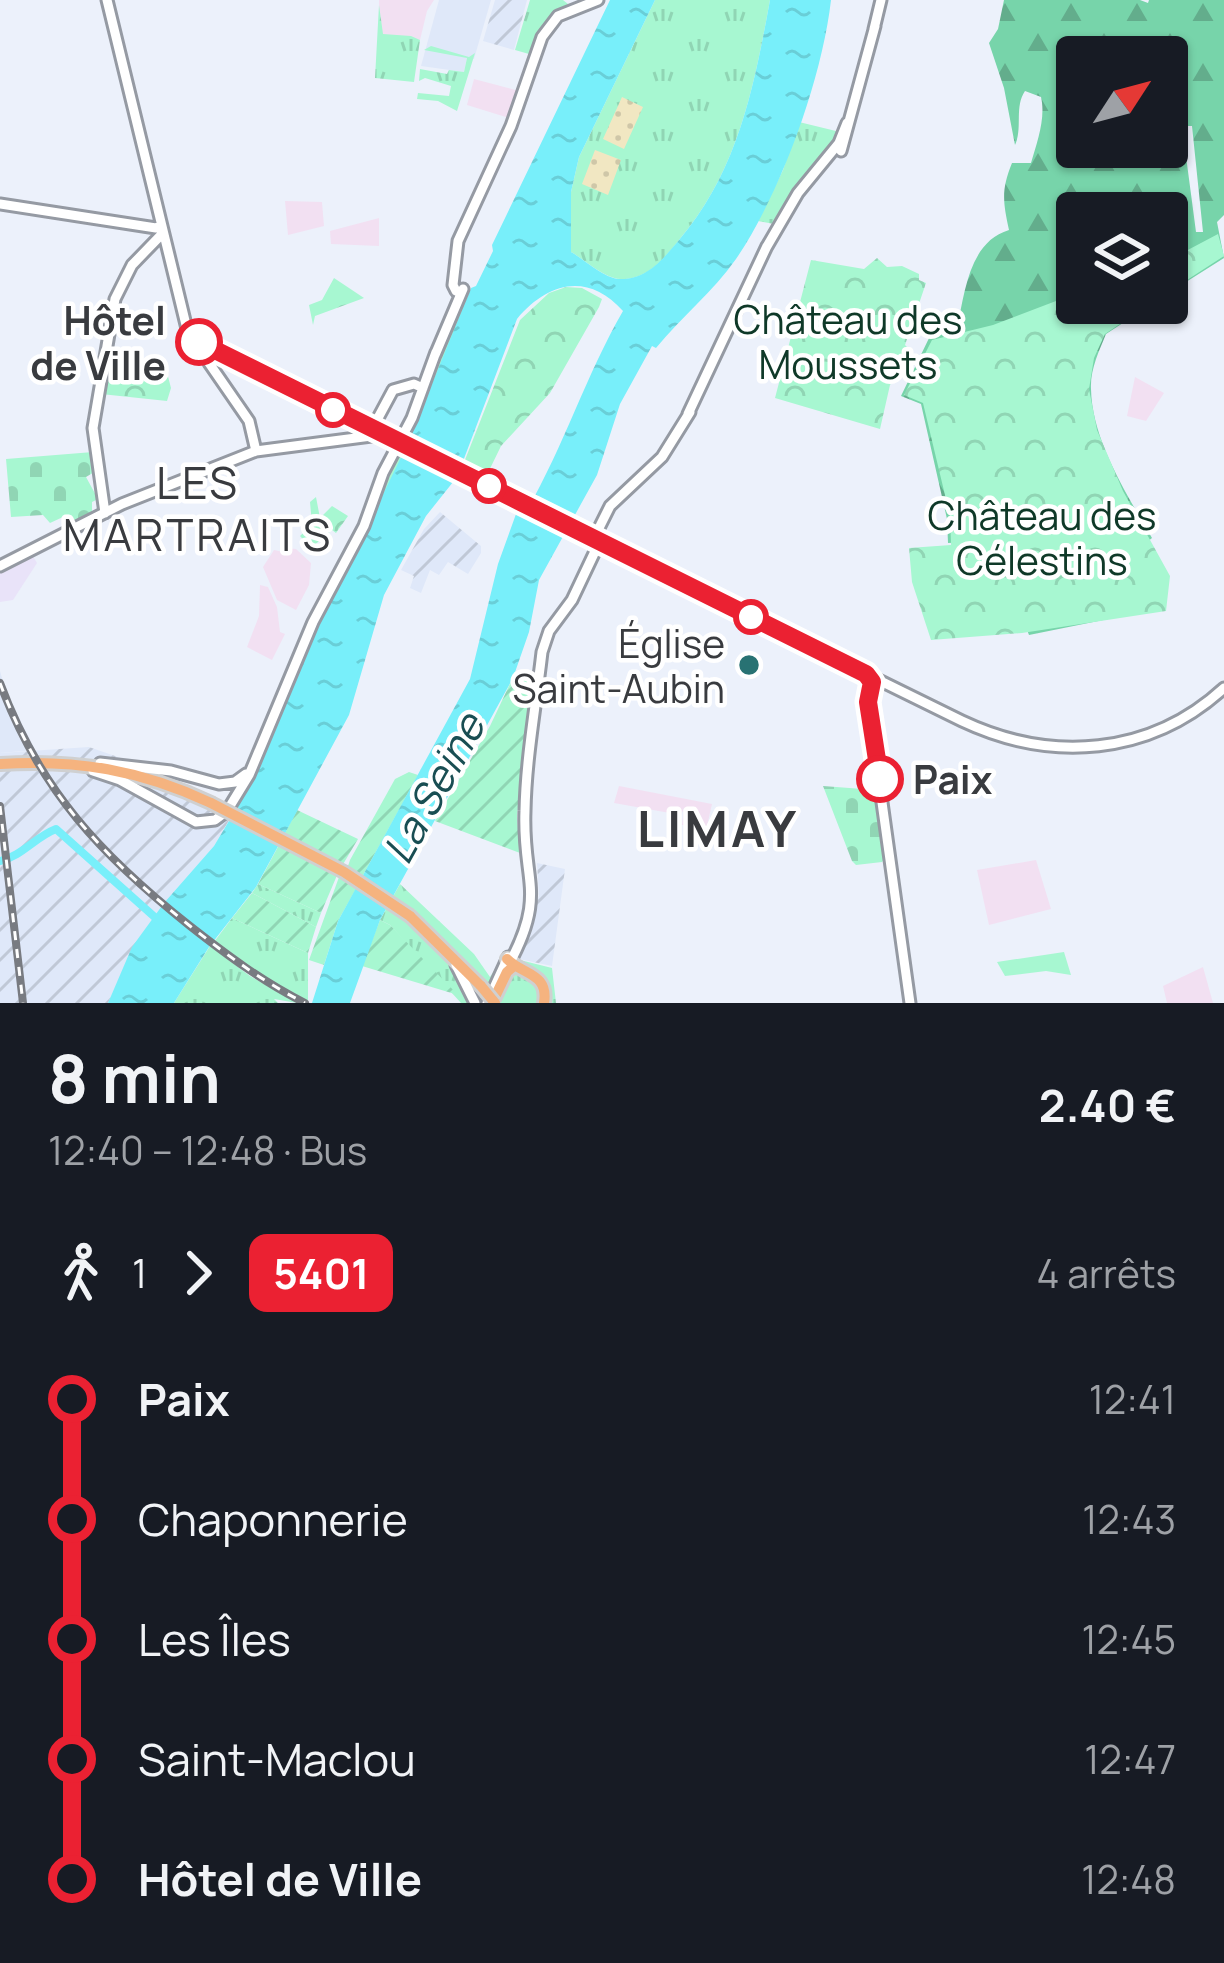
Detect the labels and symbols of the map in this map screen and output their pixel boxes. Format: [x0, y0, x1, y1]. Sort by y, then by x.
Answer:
north arrow [1056, 36, 1188, 168]
park label: Château des Moussets [734, 292, 963, 391]
place label: Hôtel de Ville [30, 293, 166, 392]
marker: Hôtel de Ville [177, 320, 221, 364]
unlabelled marker [317, 394, 349, 426]
district label: LES MARTRAITS [63, 451, 333, 565]
unlabelled marker [473, 470, 505, 502]
park label: Château des Célestins [928, 488, 1157, 587]
unlabelled marker [735, 601, 767, 633]
place label: Église Saint-Aubin [513, 616, 725, 715]
marker: Église Saint-Aubin [736, 652, 762, 678]
water label: La Seine [368, 701, 499, 873]
place label: Paix [913, 752, 993, 806]
marker: Paix [858, 757, 902, 801]
district label: LIMAY [637, 793, 799, 862]

